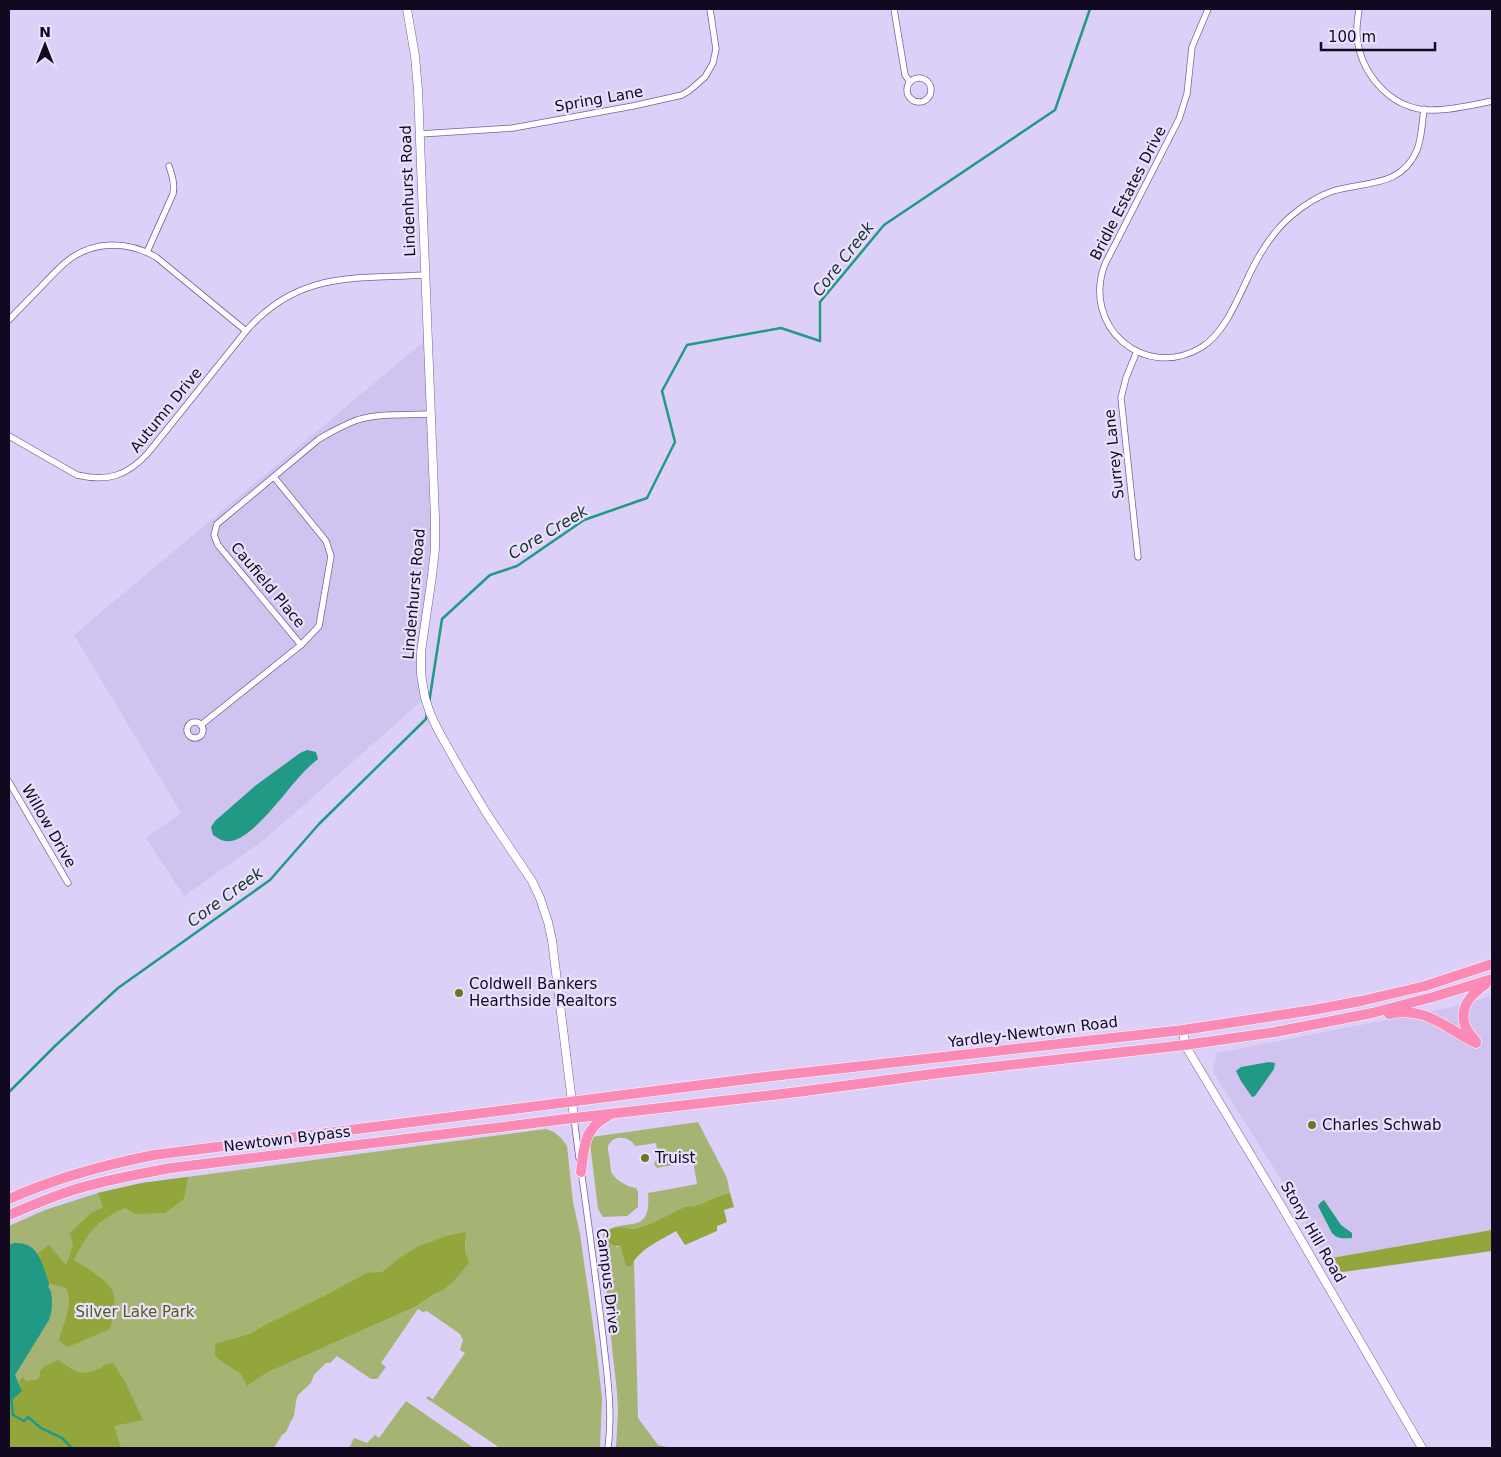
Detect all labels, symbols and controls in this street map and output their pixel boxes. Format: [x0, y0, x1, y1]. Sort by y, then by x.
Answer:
north arrow [20, 20, 70, 70]
scale bar [1321, 20, 1435, 52]
text: N [39, 24, 51, 40]
text: 100 m [1328, 28, 1376, 46]
street label: Spring Lane [553, 82, 645, 116]
street label: Bridle Estates Drive [1086, 123, 1170, 263]
street label: Lindenhurst Road [397, 125, 419, 257]
water label: Core Creek [808, 217, 878, 300]
street label: Autumn Drive [126, 364, 206, 456]
street label: Surrey Lane [1100, 408, 1128, 500]
water label: Core Creek [505, 501, 592, 563]
street label: Lindenhurst Road [399, 528, 429, 660]
street label: Caufield Place [227, 539, 309, 631]
street label: Willow Drive [18, 781, 80, 871]
water label: Core Creek [183, 863, 267, 931]
place label: Coldwell Bankers Hearthside Realtors [469, 975, 617, 1010]
marker: Coldwell Bankers Hearthside Realtors [453, 987, 465, 999]
street label: Yardley-Newtown Road [946, 1013, 1119, 1051]
place label: Charles Schwab [1322, 1116, 1442, 1134]
marker: Charles Schwab [1306, 1119, 1318, 1131]
street label: Newtown Bypass [222, 1122, 352, 1156]
place label: Truist [654, 1149, 696, 1167]
marker: Truist [639, 1152, 651, 1164]
street label: Stony Hill Road [1277, 1178, 1349, 1286]
street label: Campus Drive [593, 1227, 623, 1335]
park label: Silver Lake Park [75, 1303, 195, 1321]

